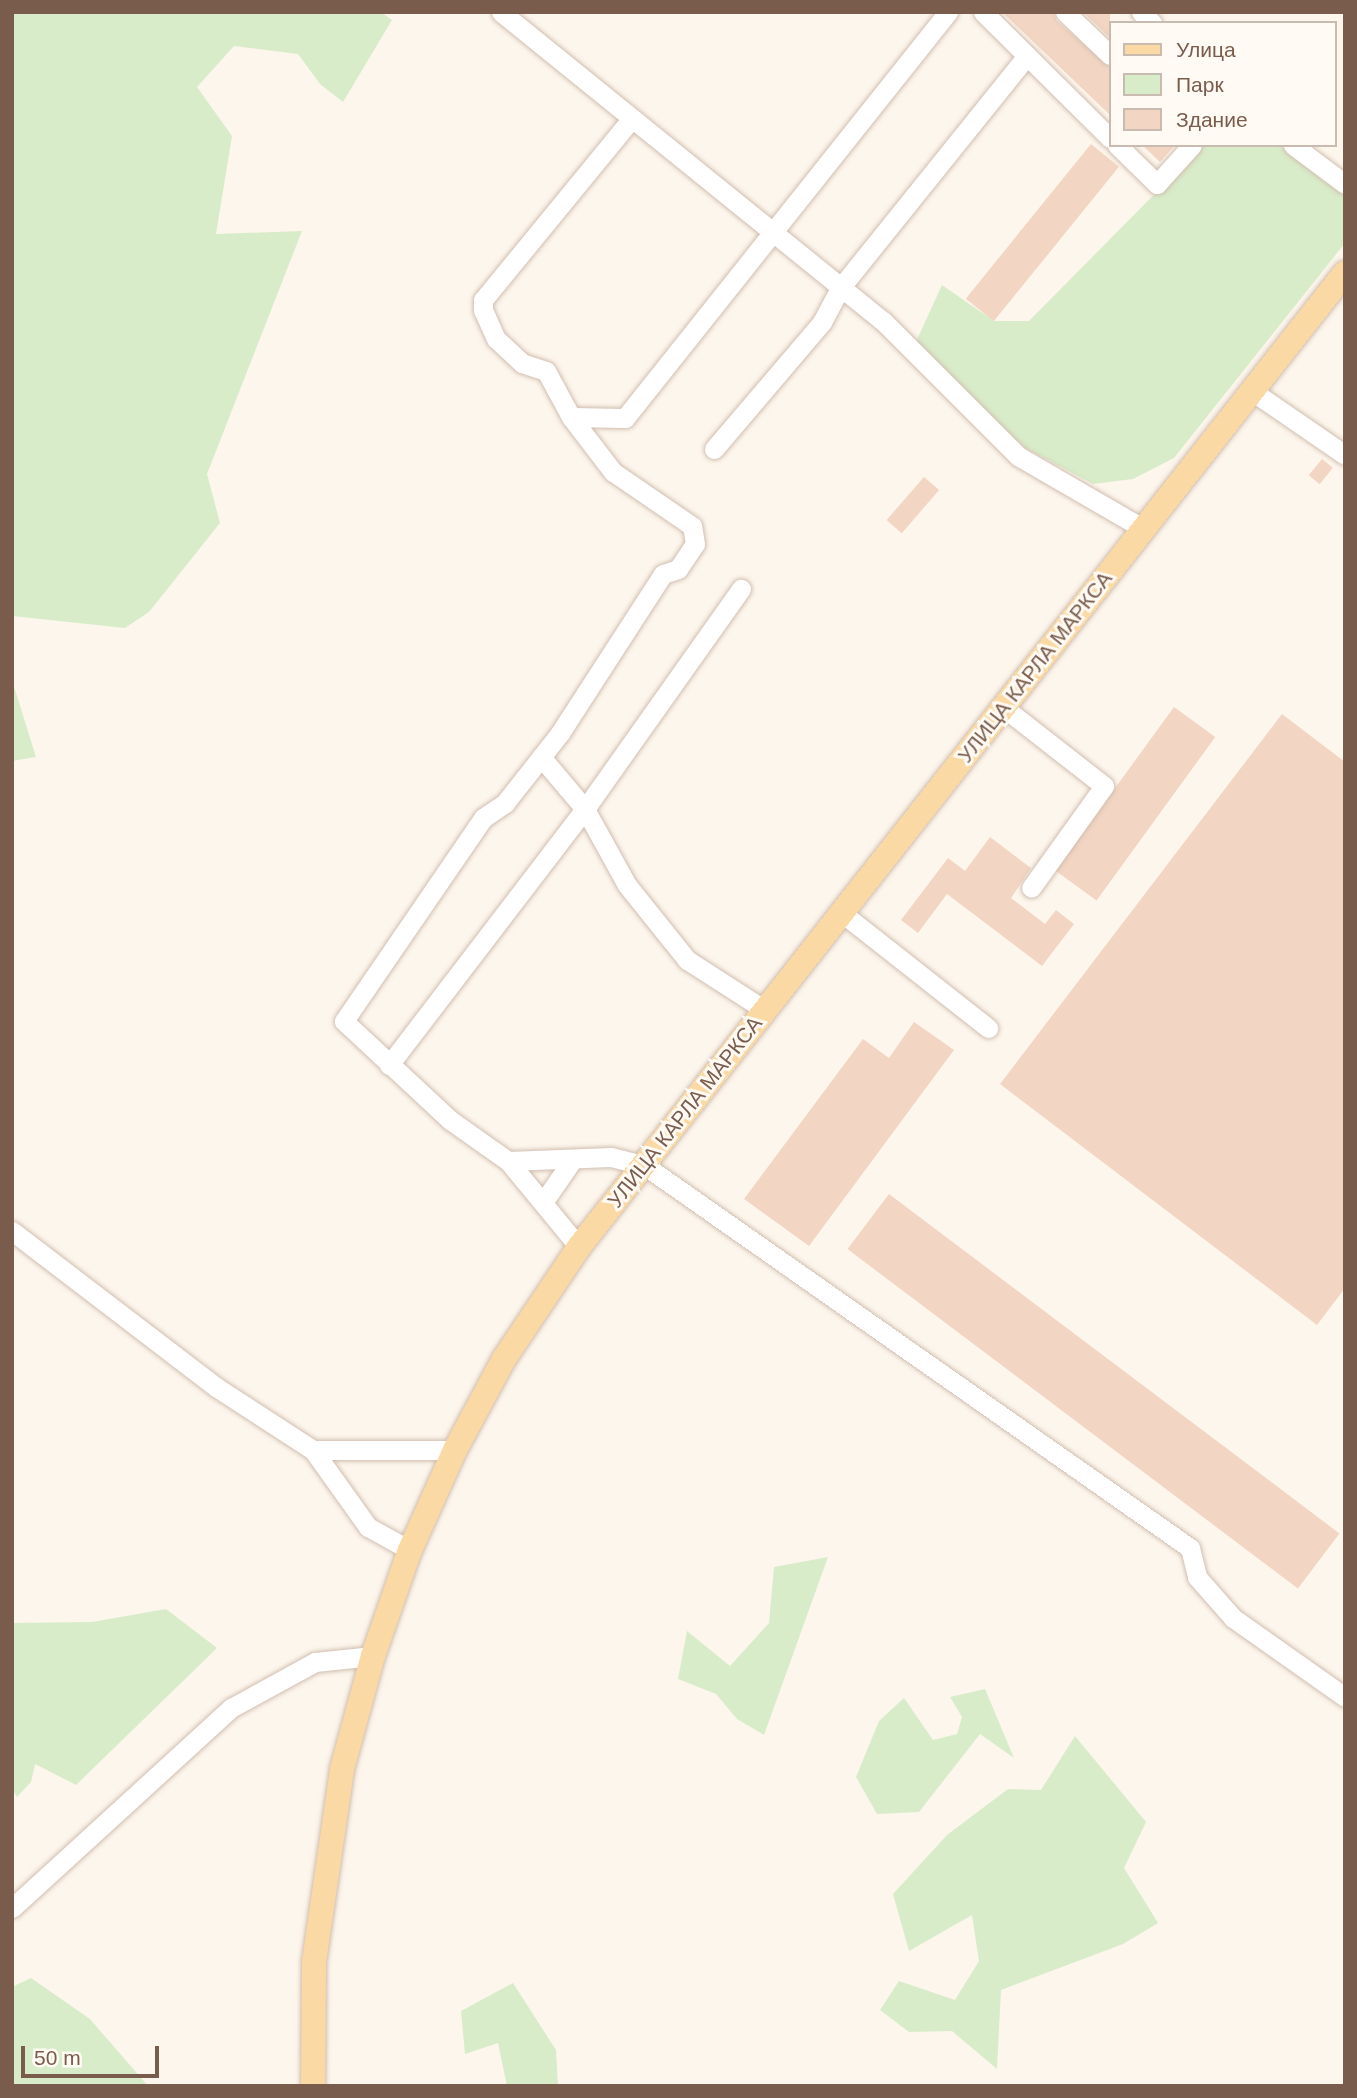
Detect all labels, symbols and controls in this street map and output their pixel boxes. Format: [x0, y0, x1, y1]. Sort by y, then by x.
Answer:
legend [1108, 21, 1336, 147]
text: Улица [1176, 38, 1236, 61]
text: Парк [1176, 73, 1224, 96]
text: Здание [1176, 108, 1248, 131]
street label: УЛИЦА КАРЛА МАРКСА [952, 566, 1118, 768]
street label: УЛИЦА КАРЛА МАРКСА [602, 1011, 768, 1213]
scale bar [24, 2032, 163, 2076]
text: 50 m [34, 2046, 81, 2069]

